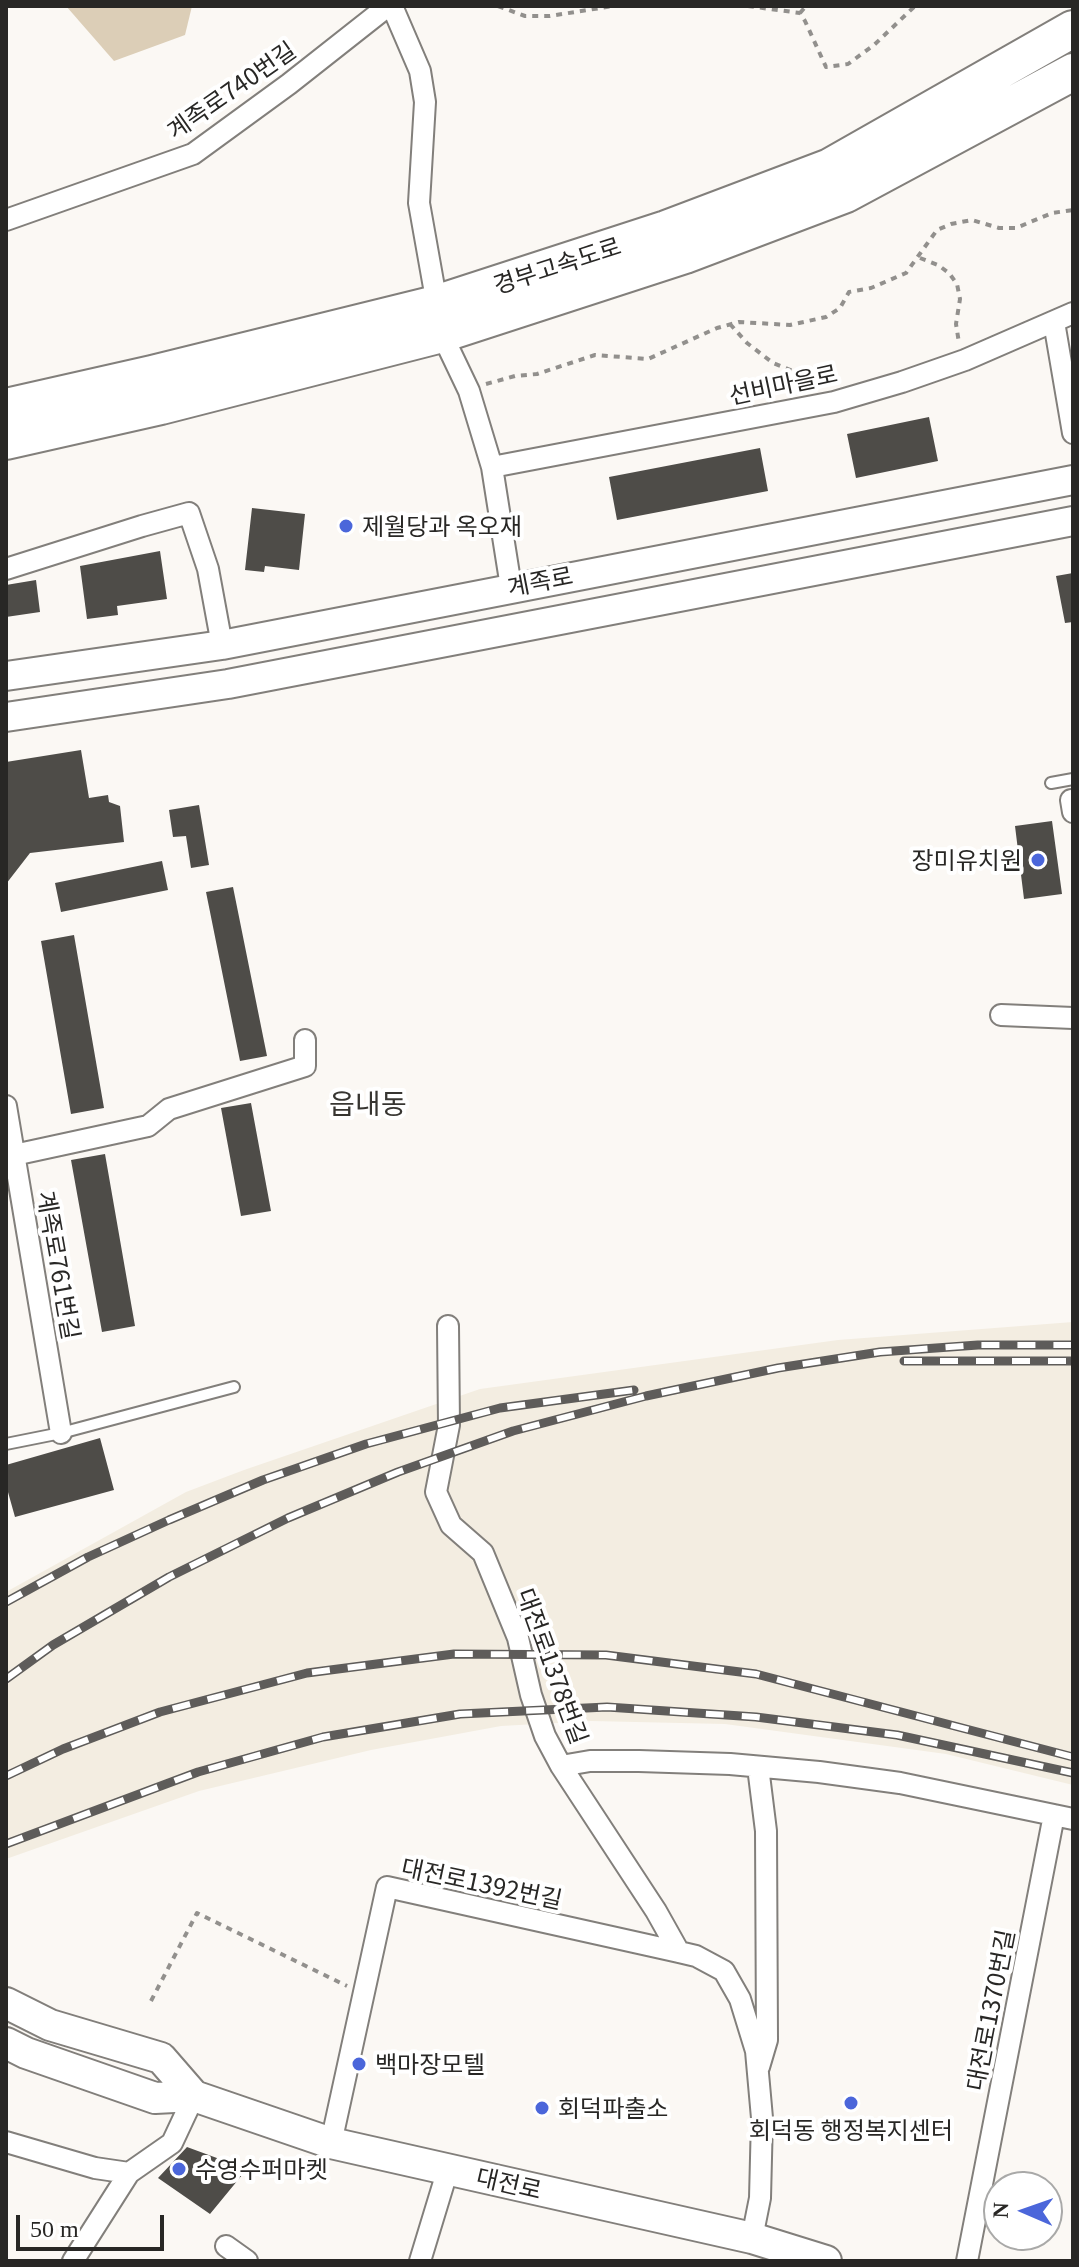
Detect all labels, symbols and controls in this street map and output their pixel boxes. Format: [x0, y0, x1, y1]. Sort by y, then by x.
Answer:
street label: 계족로740번길 [161, 35, 301, 145]
street label: 경부고속도로 [490, 231, 624, 299]
street label: 선비마을로 [726, 358, 840, 410]
place label: 제월당과 옥오재 [362, 512, 522, 540]
marker: 제월당과 옥오재 [337, 517, 355, 535]
street label: 계족로 [505, 561, 575, 601]
place label: 장미유치원 [912, 846, 1022, 874]
marker: 장미유치원 [1029, 851, 1047, 869]
district label: 읍내동 [329, 1086, 407, 1120]
street label: 계족로761번길 [32, 1188, 86, 1342]
street label: 대전로1378번길 [511, 1584, 595, 1748]
street label: 대전로1392번길 [399, 1852, 565, 1914]
street label: 대전로1370번길 [960, 1927, 1020, 2093]
place label: 백마장모텔 [375, 2050, 485, 2078]
marker: 백마장모텔 [350, 2055, 368, 2073]
place label: 회덕파출소 [558, 2094, 668, 2122]
marker: 회덕동 행정복지센터 [842, 2094, 860, 2112]
marker: 회덕파출소 [533, 2099, 551, 2117]
place label: 회덕동 행정복지센터 [749, 2116, 953, 2144]
place label: 수영수퍼마켓 [195, 2155, 327, 2183]
marker: 수영수퍼마켓 [170, 2160, 188, 2178]
street label: 대전로 [473, 2162, 545, 2204]
north arrow [983, 2171, 1063, 2251]
scale bar [20, 2199, 168, 2249]
text: N [988, 2202, 1013, 2219]
text: 50 m [30, 2216, 79, 2242]

